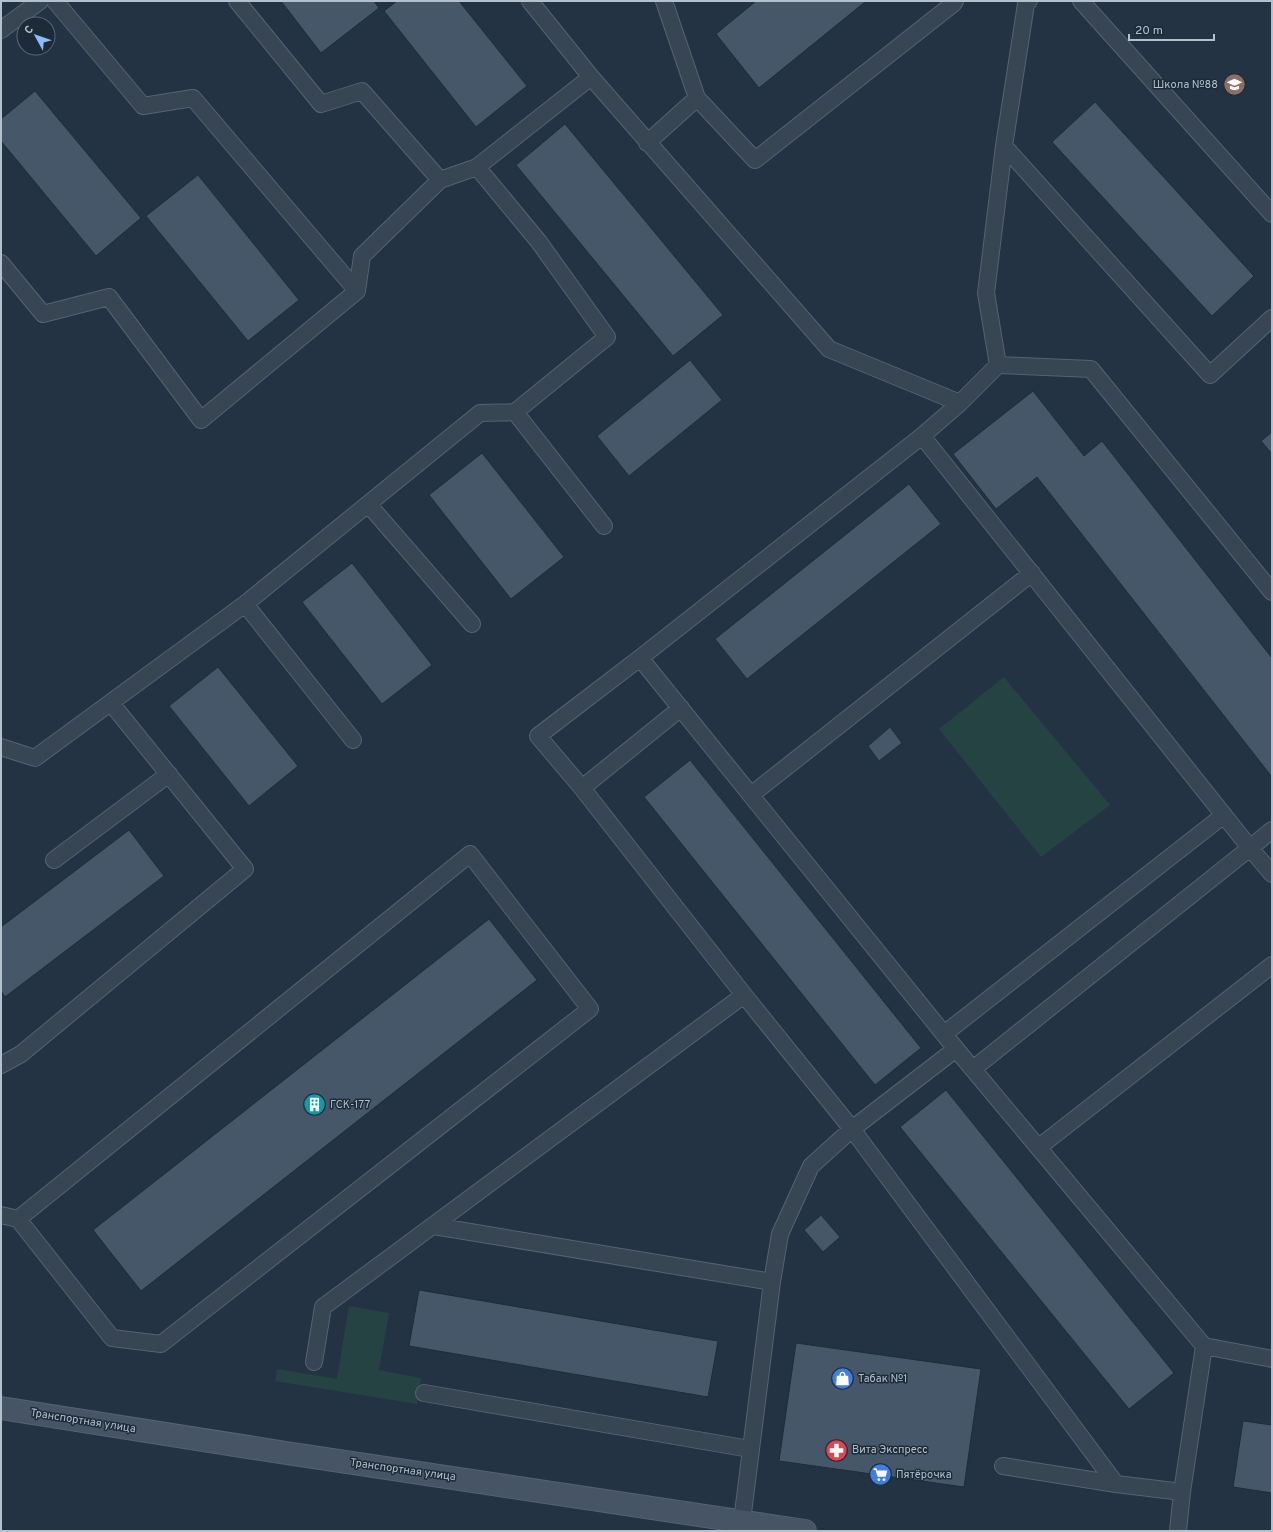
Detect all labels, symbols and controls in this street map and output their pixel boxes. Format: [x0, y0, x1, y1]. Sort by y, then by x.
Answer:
north arrow [16, 16, 56, 56]
scale bar [1129, 16, 1214, 42]
text: С [21, 23, 37, 37]
text: 20 m [1135, 23, 1163, 39]
school or university icon: Школа №88 [1221, 72, 1247, 98]
place label: Школа №88 [1153, 78, 1218, 92]
building icon: ГСК-177 [302, 1092, 328, 1118]
place label: ГСК-177 [330, 1098, 370, 1112]
shop icon: Табак №1 [829, 1366, 855, 1392]
place label: Табак №1 [858, 1372, 907, 1386]
street label: Транспортная улица [29, 1406, 137, 1436]
pharmacy icon: Вита Экспресс [823, 1437, 849, 1463]
place label: Вита Экспресс [852, 1443, 928, 1457]
street label: Транспортная улица [349, 1456, 457, 1484]
supermarket icon: Пятёрочка [867, 1462, 893, 1488]
place label: Пятёрочка [896, 1468, 952, 1482]

